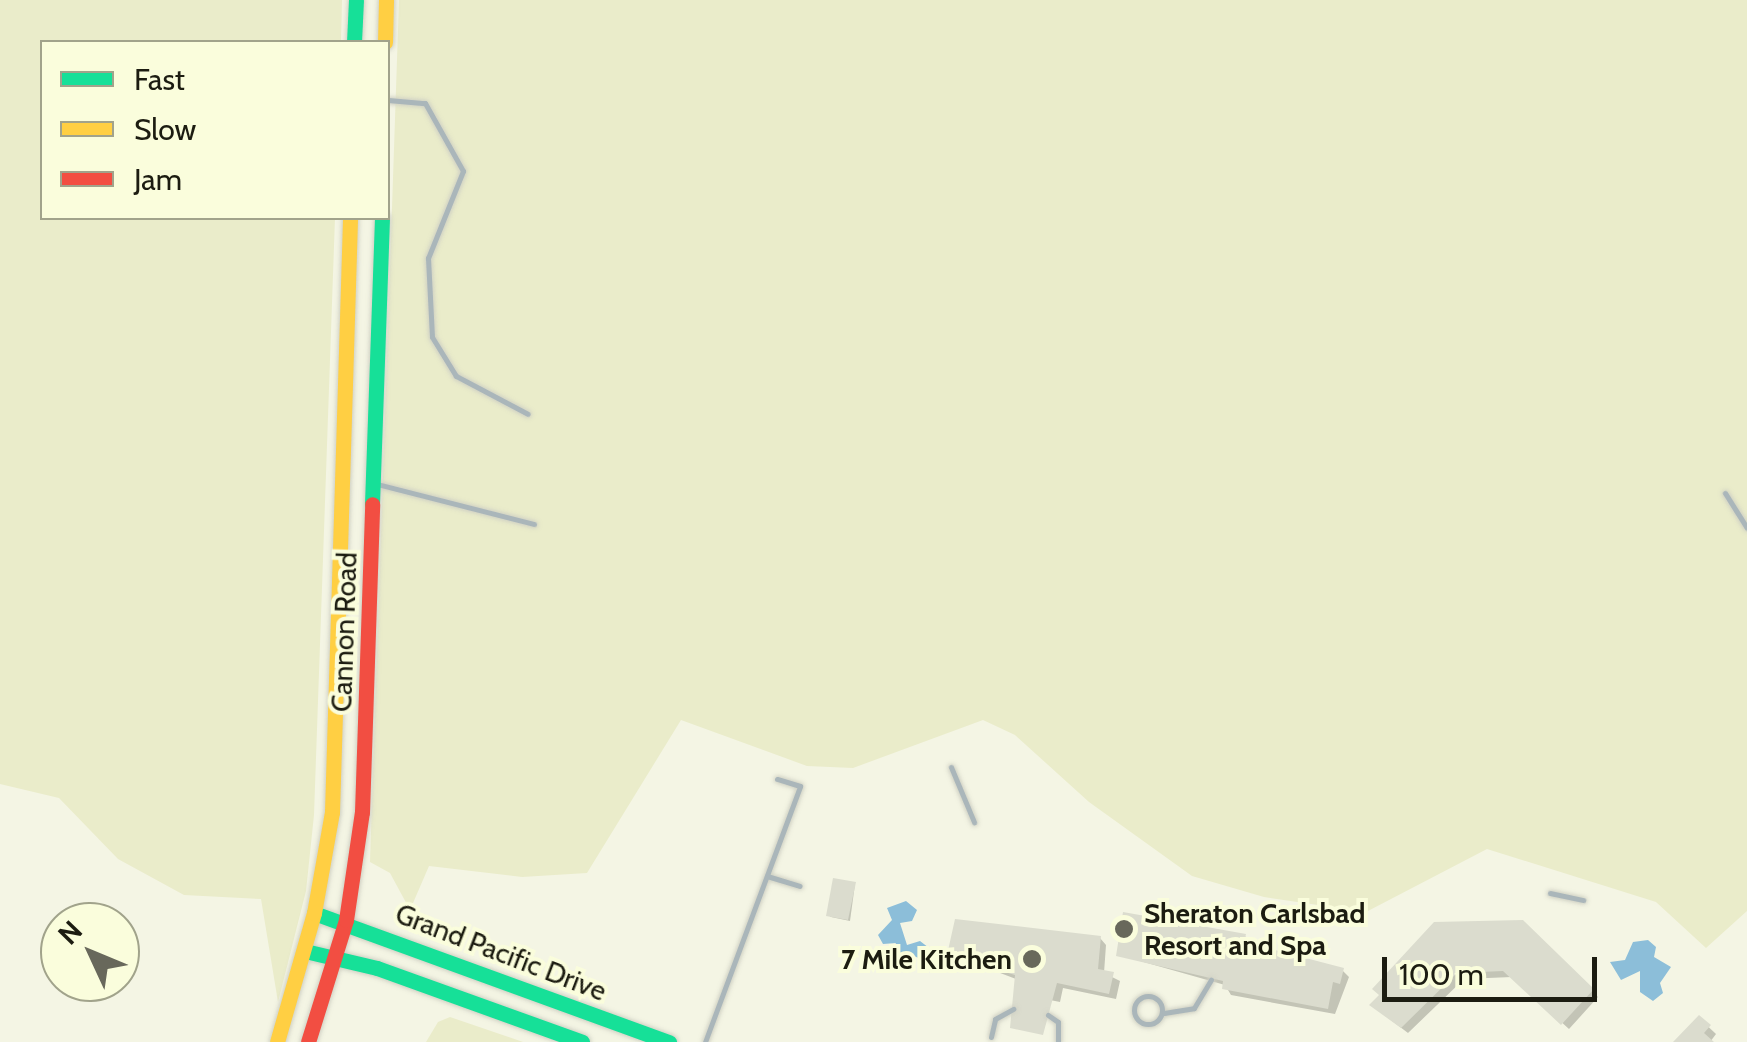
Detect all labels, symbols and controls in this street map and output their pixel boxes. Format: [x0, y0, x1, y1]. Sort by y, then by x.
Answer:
legend [40, 40, 390, 220]
text: Fast [134, 61, 185, 98]
text: Slow [134, 111, 196, 148]
text: Jam [134, 161, 182, 198]
street label: Cannon Road [324, 551, 364, 713]
street label: Grand Pacific Drive [391, 896, 611, 1008]
place label: Sheraton Carlsbad Resort and Spa [1144, 896, 1365, 962]
north arrow [40, 902, 140, 1002]
text: N [51, 914, 89, 951]
marker: Sheraton Carlsbad Resort and Spa [1113, 918, 1135, 940]
scale bar [1387, 937, 1602, 999]
place label: 7 Mile Kitchen [841, 942, 1012, 976]
marker: 7 Mile Kitchen [1021, 948, 1043, 970]
text: 100 m [1399, 956, 1484, 993]

